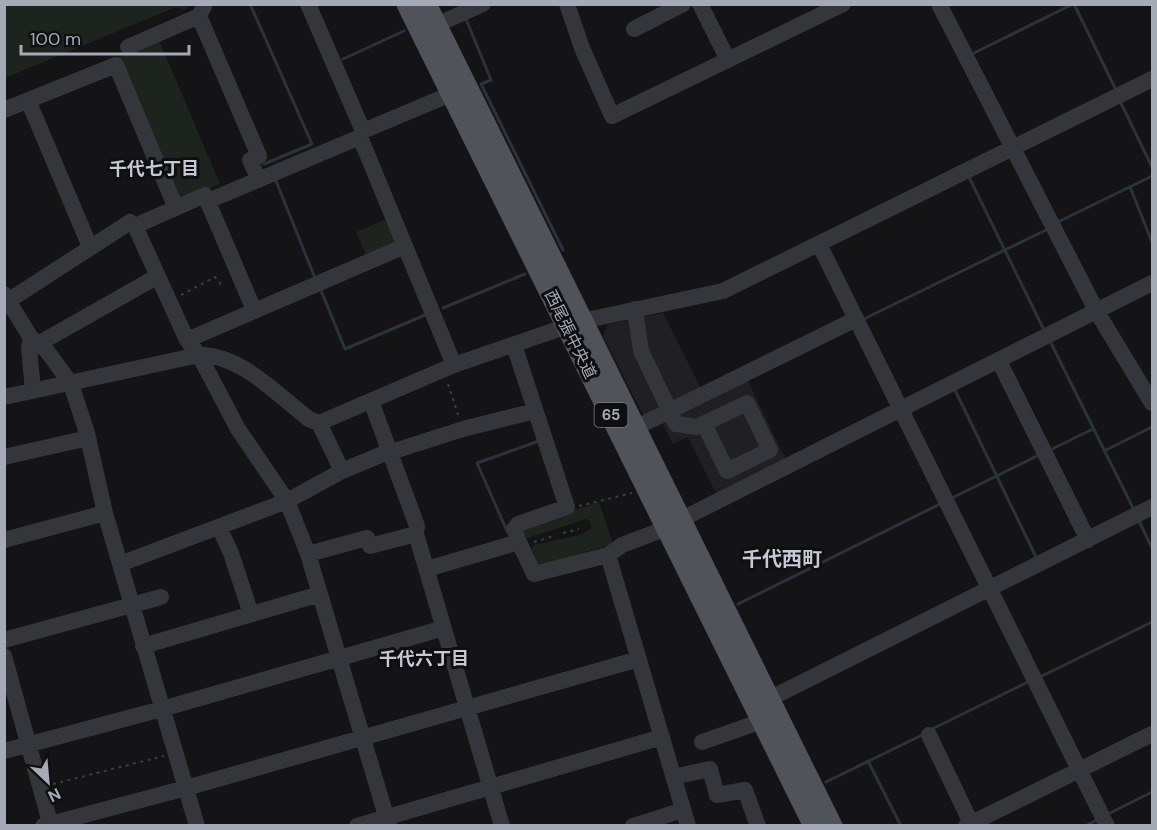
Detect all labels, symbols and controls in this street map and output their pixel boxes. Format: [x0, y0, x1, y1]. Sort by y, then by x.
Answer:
scale bar [21, 18, 189, 56]
text: 100 m [30, 27, 81, 51]
district label: 千代七丁目 [109, 157, 199, 181]
street label: 西尾張中央道 [540, 286, 601, 382]
road number: 65 [594, 403, 628, 427]
district label: 千代西町 [742, 546, 822, 572]
district label: 千代六丁目 [379, 647, 469, 671]
north arrow [18, 752, 78, 812]
text: N [45, 783, 64, 807]

